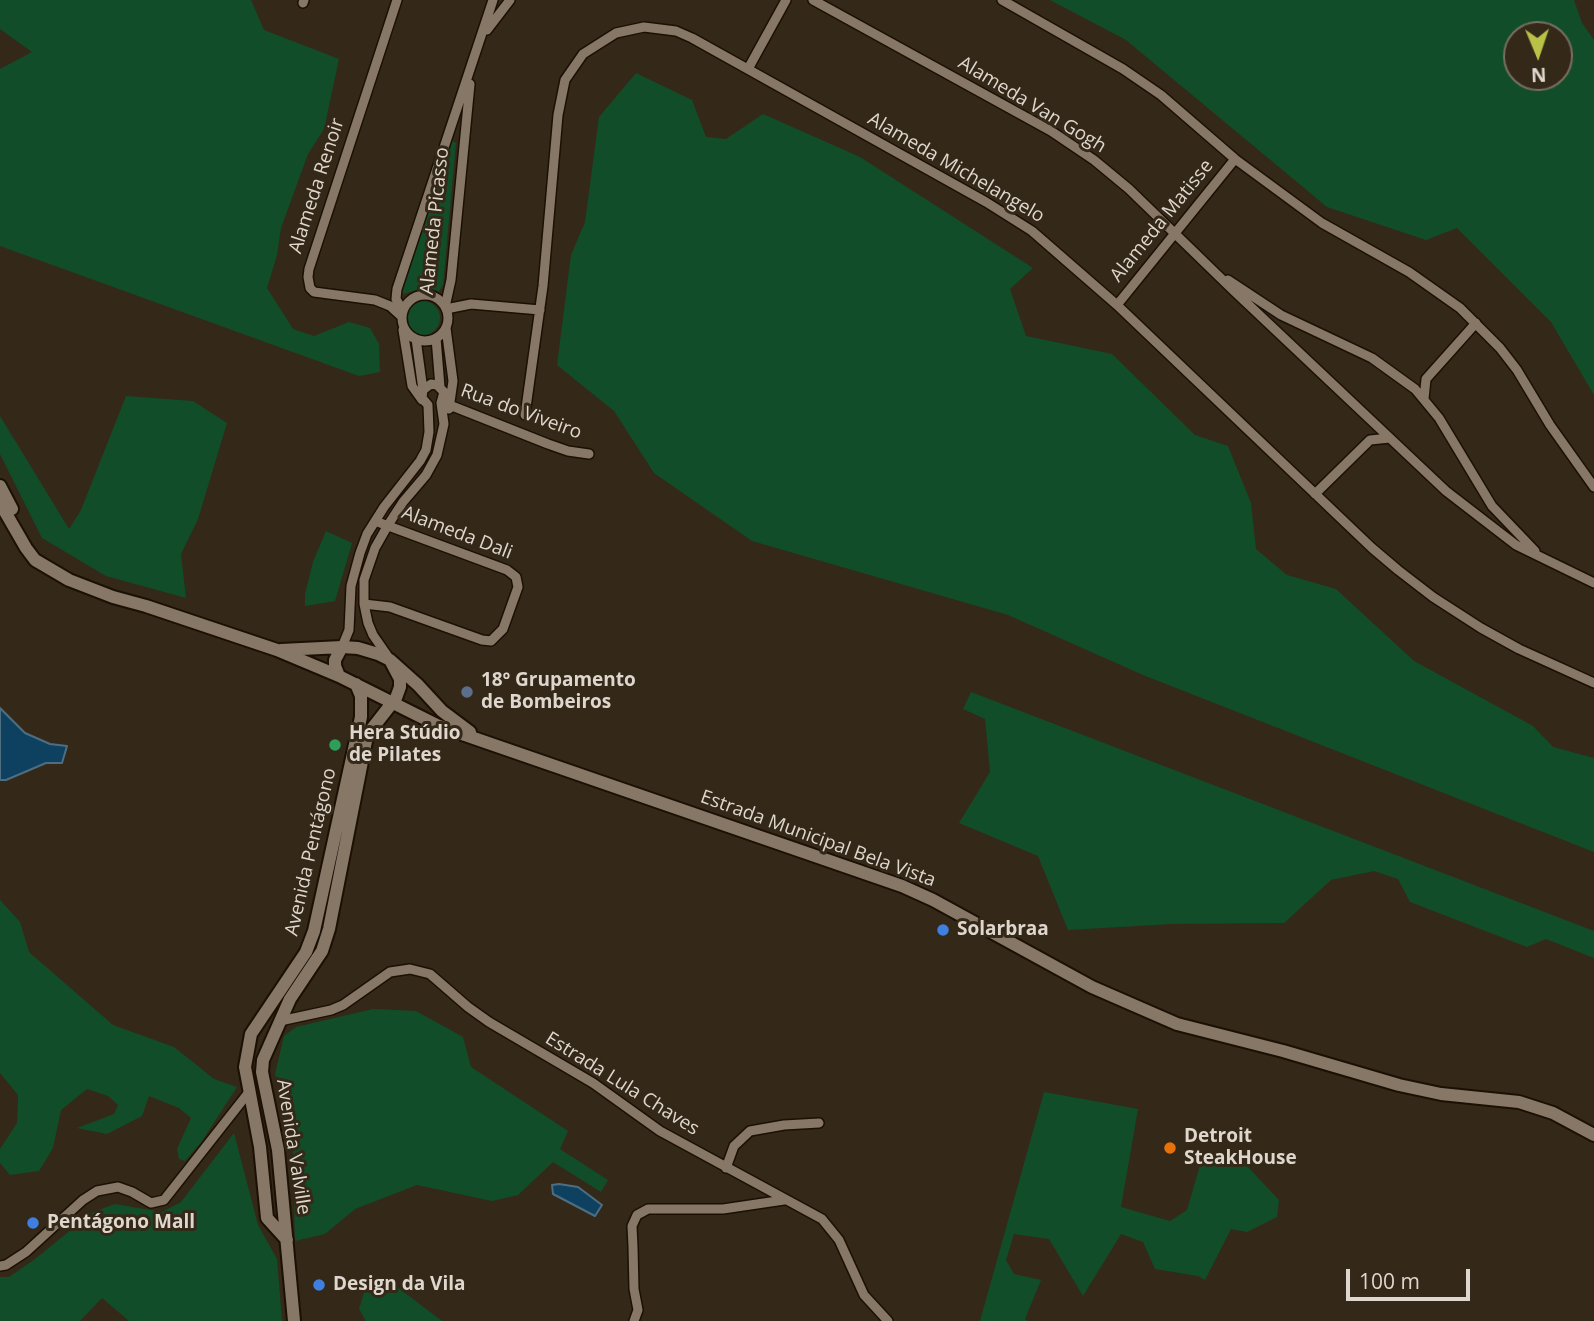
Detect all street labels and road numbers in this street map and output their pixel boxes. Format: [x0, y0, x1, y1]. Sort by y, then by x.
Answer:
street label: Alameda Van Gogh [954, 52, 1110, 158]
street label: Alameda Michelangelo [864, 108, 1048, 228]
street label: Alameda Renoir [284, 116, 350, 256]
street label: Alameda Picasso [416, 146, 454, 296]
street label: Alameda Matisse [1106, 155, 1218, 287]
street label: Rua do Viveiro [457, 380, 585, 444]
street label: Alameda Dali [398, 501, 516, 565]
street label: Avenida Pentágono [281, 766, 341, 938]
street label: Estrada Municipal Bela Vista [697, 786, 939, 892]
street label: Estrada Lula Chaves [541, 1027, 703, 1141]
street label: Avenida Valville [271, 1078, 315, 1216]

